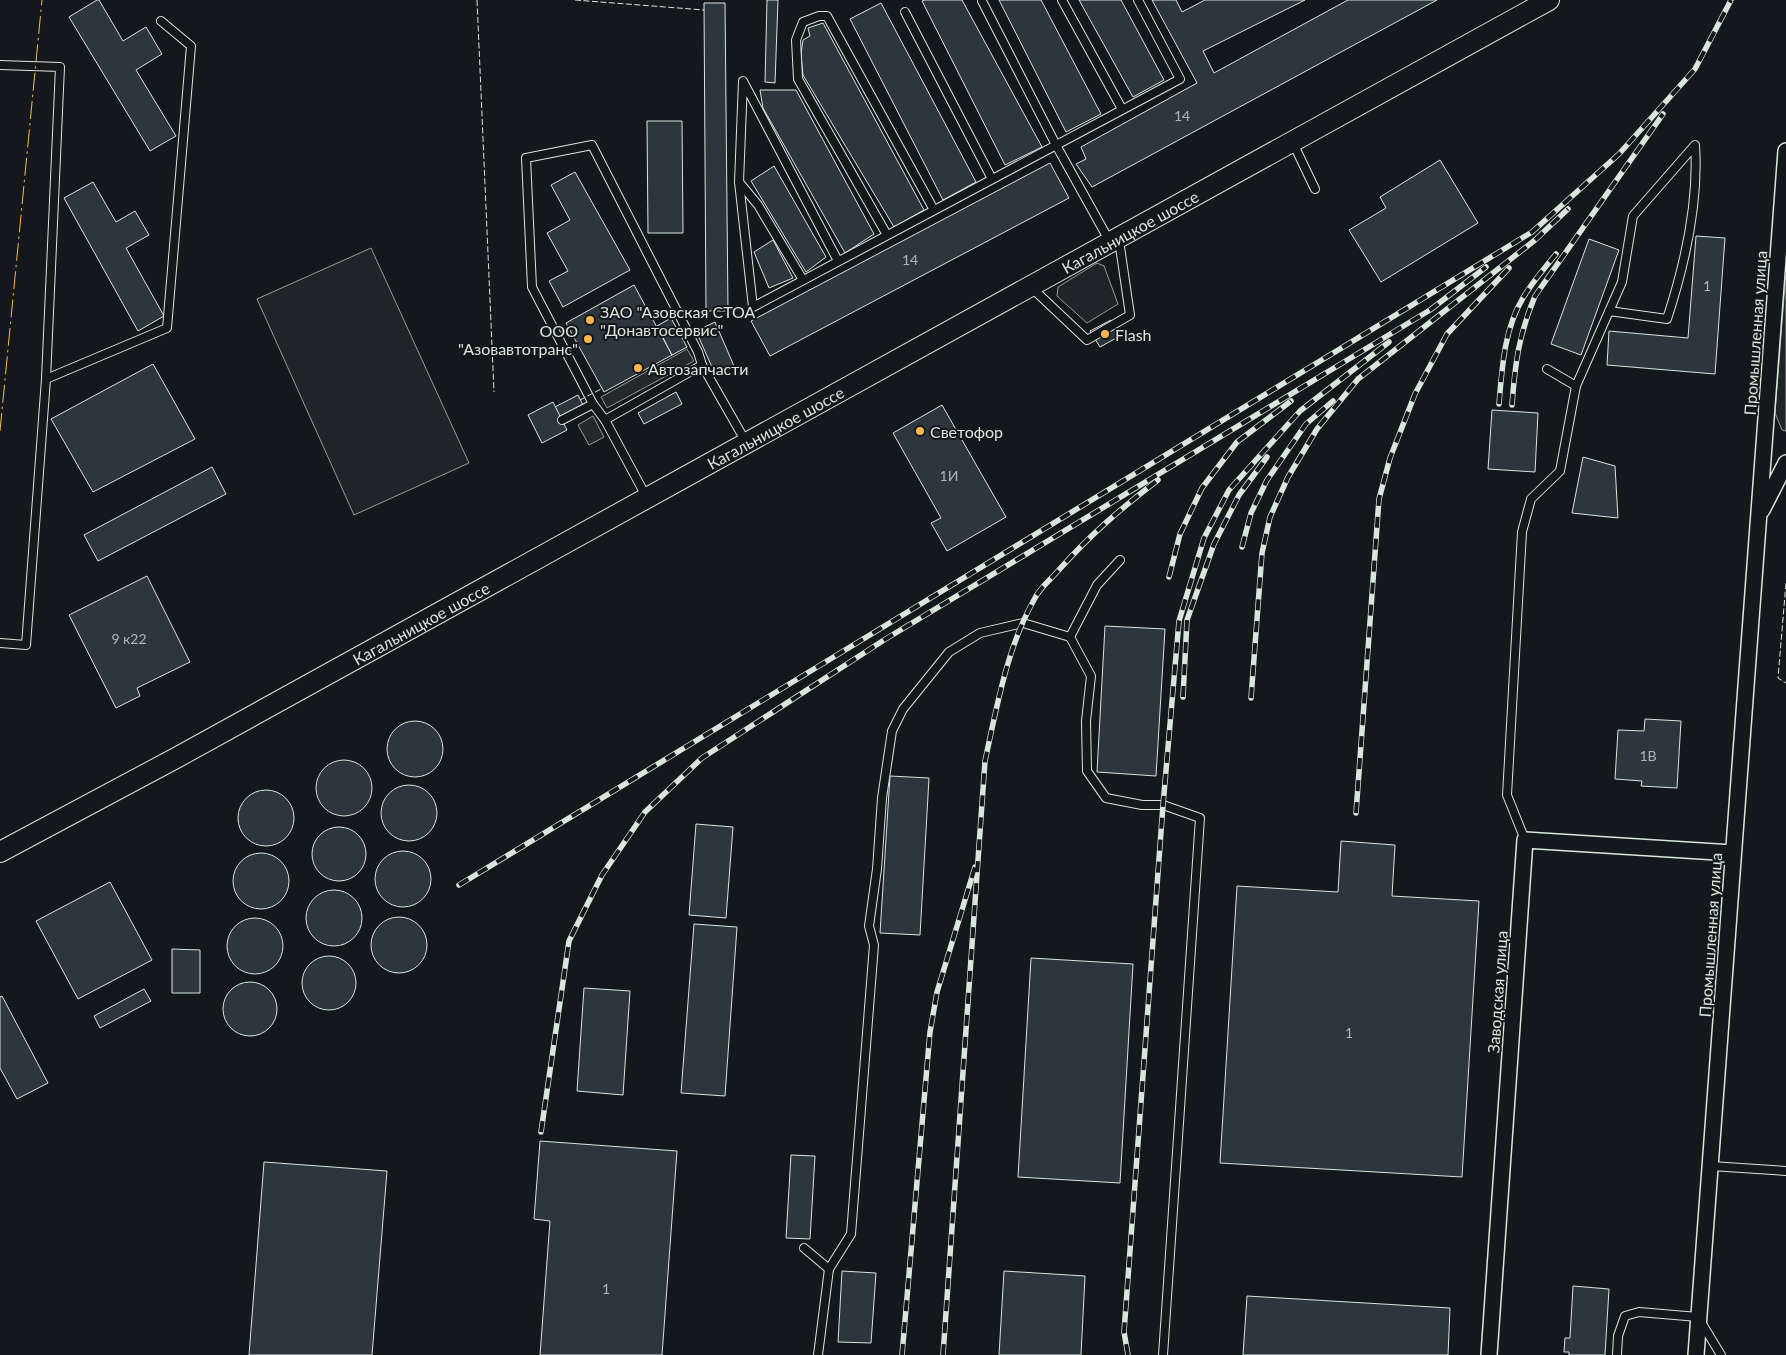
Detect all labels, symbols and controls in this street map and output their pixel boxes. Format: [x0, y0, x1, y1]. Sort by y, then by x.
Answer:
house number: 14 [1174, 107, 1190, 124]
street label: Кагальницкое шоссе [1058, 186, 1201, 277]
street label: Промышленная улица [1740, 250, 1770, 416]
house number: 14 [902, 251, 918, 268]
house number: 1 [1703, 277, 1711, 294]
place label: ЗАО "Азовская СТОА "Донавтосервис" [600, 302, 756, 339]
marker: ЗАО "Азовская СТОА "Донавтосервис" [584, 314, 596, 326]
place label: ООО "Азовавтотранс" [458, 321, 578, 358]
place label: Flash [1115, 325, 1152, 344]
marker: Flash [1099, 328, 1111, 340]
marker: ООО "Азовавтотранс" [582, 333, 594, 345]
place label: Автозапчасти [648, 359, 749, 378]
marker: Автозапчасти [632, 362, 644, 374]
street label: Кагальницкое шоссе [704, 382, 847, 473]
place label: Светофор [930, 422, 1003, 441]
marker: Светофор [914, 425, 926, 437]
house number: 1И [940, 467, 958, 484]
street label: Кагальницкое шоссе [349, 578, 492, 668]
house number: 9 к22 [111, 630, 147, 647]
house number: 1В [1639, 747, 1657, 764]
street label: Промышленная улица [1695, 852, 1725, 1018]
street label: Заводская улица [1483, 930, 1511, 1054]
house number: 1 [1345, 1024, 1353, 1041]
house number: 1 [602, 1280, 610, 1297]

